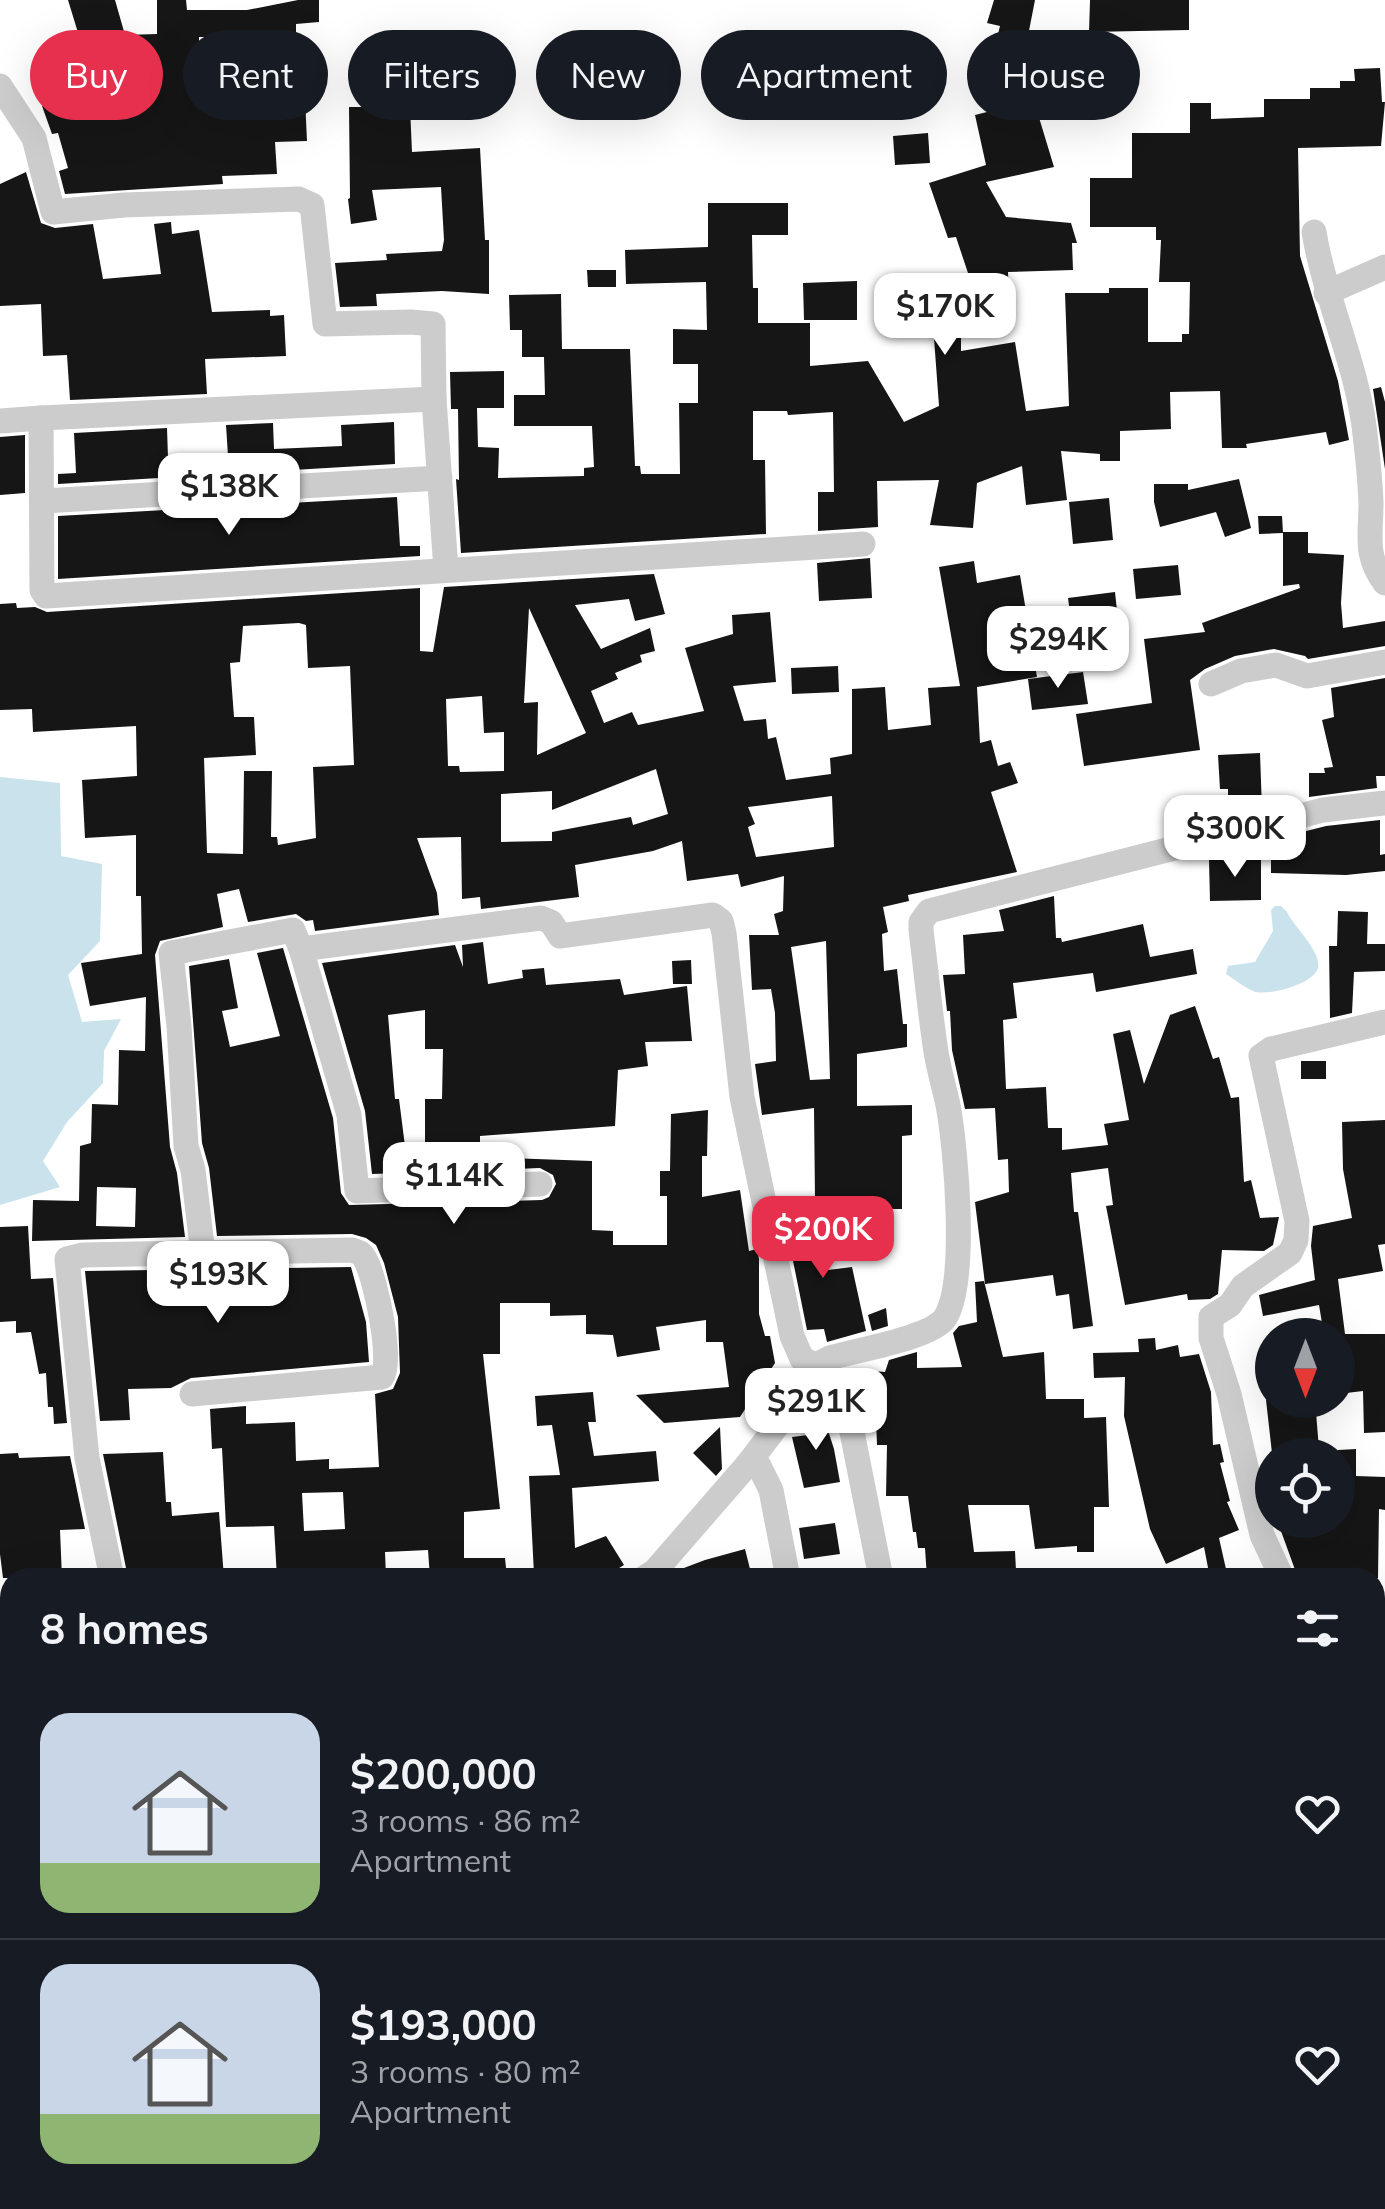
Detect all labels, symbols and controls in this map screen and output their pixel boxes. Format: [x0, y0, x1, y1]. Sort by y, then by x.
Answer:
chip: Buy [30, 30, 163, 120]
chip: Rent [183, 30, 328, 120]
chip: Filters [348, 30, 516, 120]
chip: New [536, 30, 681, 120]
chip: Apartment [701, 30, 947, 120]
chip: House [967, 30, 1140, 120]
pin: $170K [875, 273, 1015, 358]
text: $170K [896, 285, 994, 325]
pin: $138K [159, 453, 299, 538]
text: $138K [180, 465, 278, 505]
pin: $294K [988, 606, 1128, 691]
text: $294K [1009, 618, 1107, 658]
pin: $300K [1165, 795, 1305, 880]
text: $300K [1186, 807, 1284, 847]
pin: $114K [384, 1142, 524, 1227]
text: $114K [405, 1154, 503, 1194]
pin: $200K [753, 1196, 893, 1281]
text: $200K [774, 1208, 872, 1248]
pin: $193K [148, 1241, 288, 1326]
text: $193K [169, 1253, 267, 1293]
north arrow [1255, 1318, 1355, 1418]
map controls [1255, 1318, 1355, 1538]
pin: $291K [746, 1368, 886, 1453]
text: $291K [767, 1380, 865, 1420]
button: locate [1255, 1438, 1355, 1538]
icon: filters [1290, 1601, 1345, 1656]
text: 8 homes [40, 1602, 209, 1655]
text: $200,000 [350, 1747, 537, 1800]
icon: home [120, 1753, 240, 1873]
icon: heart [1290, 1786, 1345, 1841]
text: 3 rooms · 86 m² [350, 1800, 581, 1840]
text: Apartment [350, 1840, 511, 1880]
text: $193,000 [350, 1998, 537, 2051]
icon: home [120, 2004, 240, 2124]
icon: heart [1290, 2037, 1345, 2092]
text: 3 rooms · 80 m² [350, 2051, 581, 2091]
text: Apartment [350, 2091, 511, 2131]

